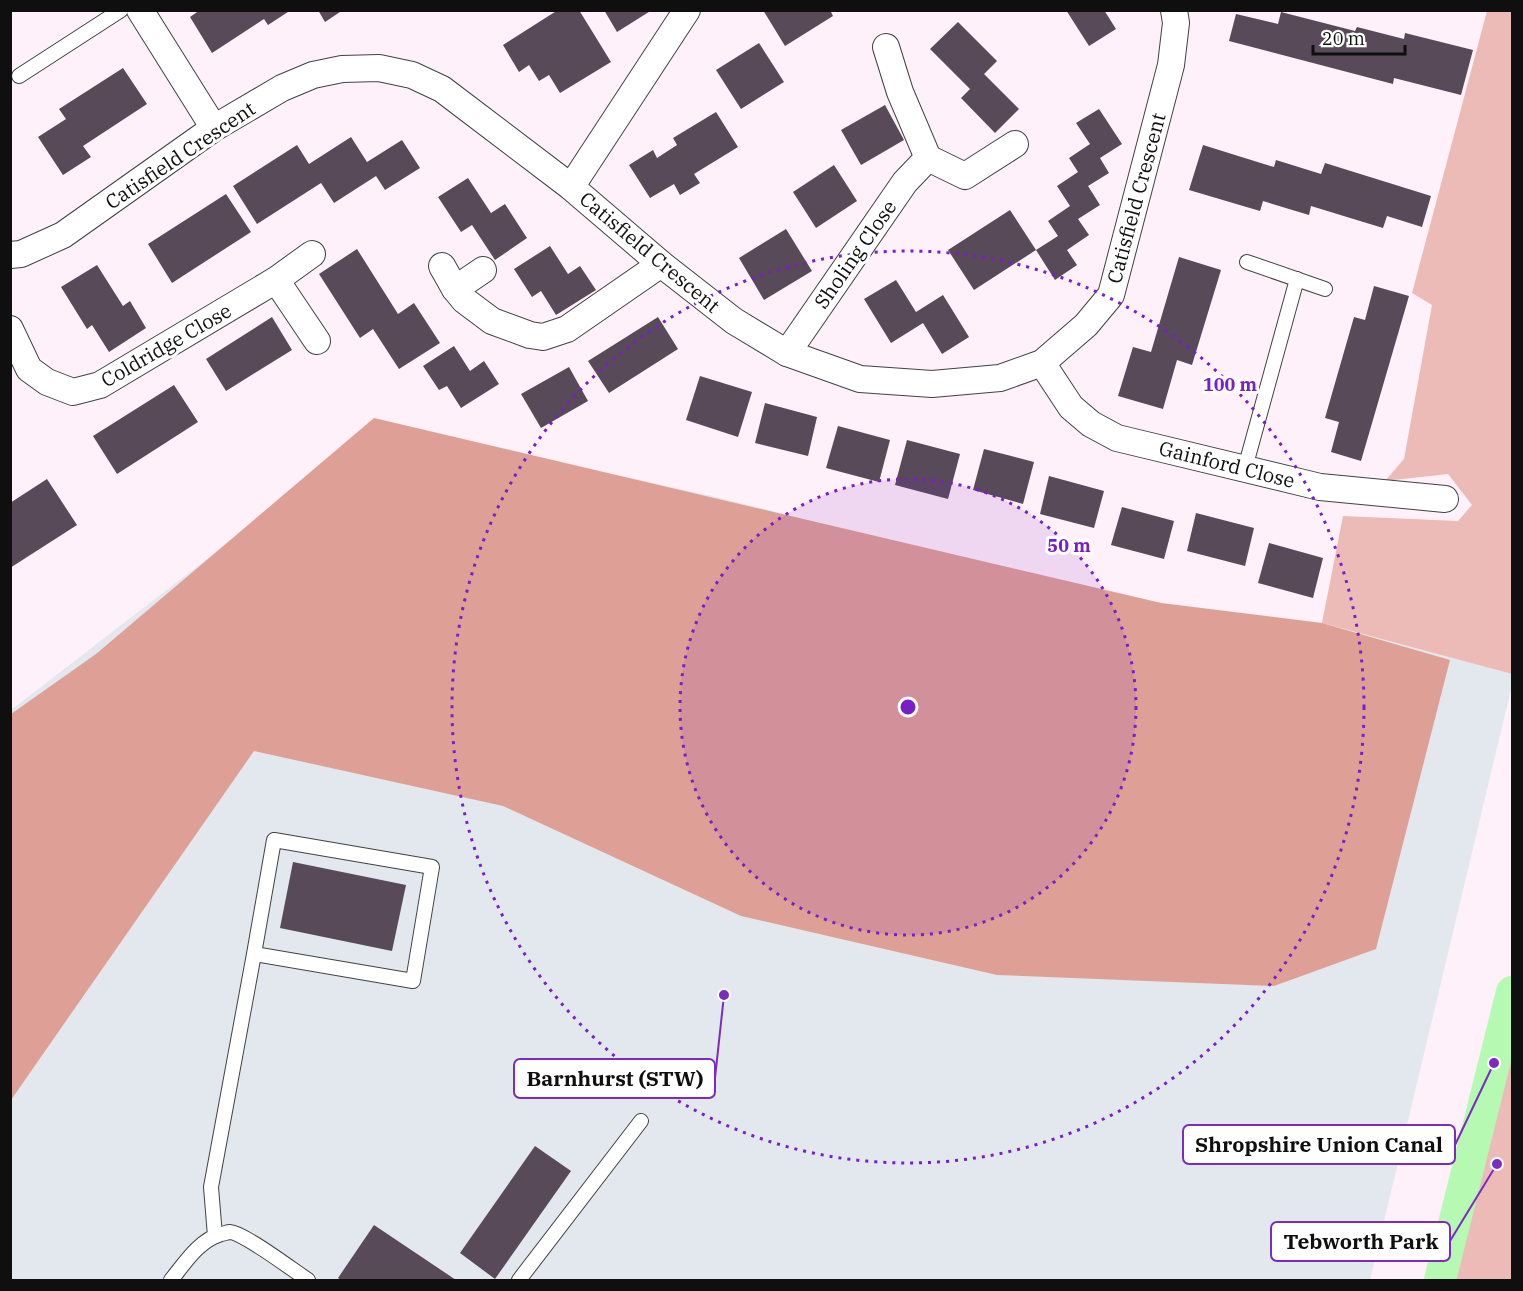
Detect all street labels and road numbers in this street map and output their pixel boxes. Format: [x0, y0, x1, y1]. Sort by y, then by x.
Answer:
street label: Catisfield Crescent [100, 95, 260, 215]
street label: Catisfield Crescent [1100, 110, 1172, 286]
street label: Catisfield Crescent [574, 185, 726, 319]
street label: Sholing Close [808, 194, 902, 314]
street label: Coldridge Close [96, 297, 236, 393]
street label: Gainford Close [1156, 434, 1298, 494]

